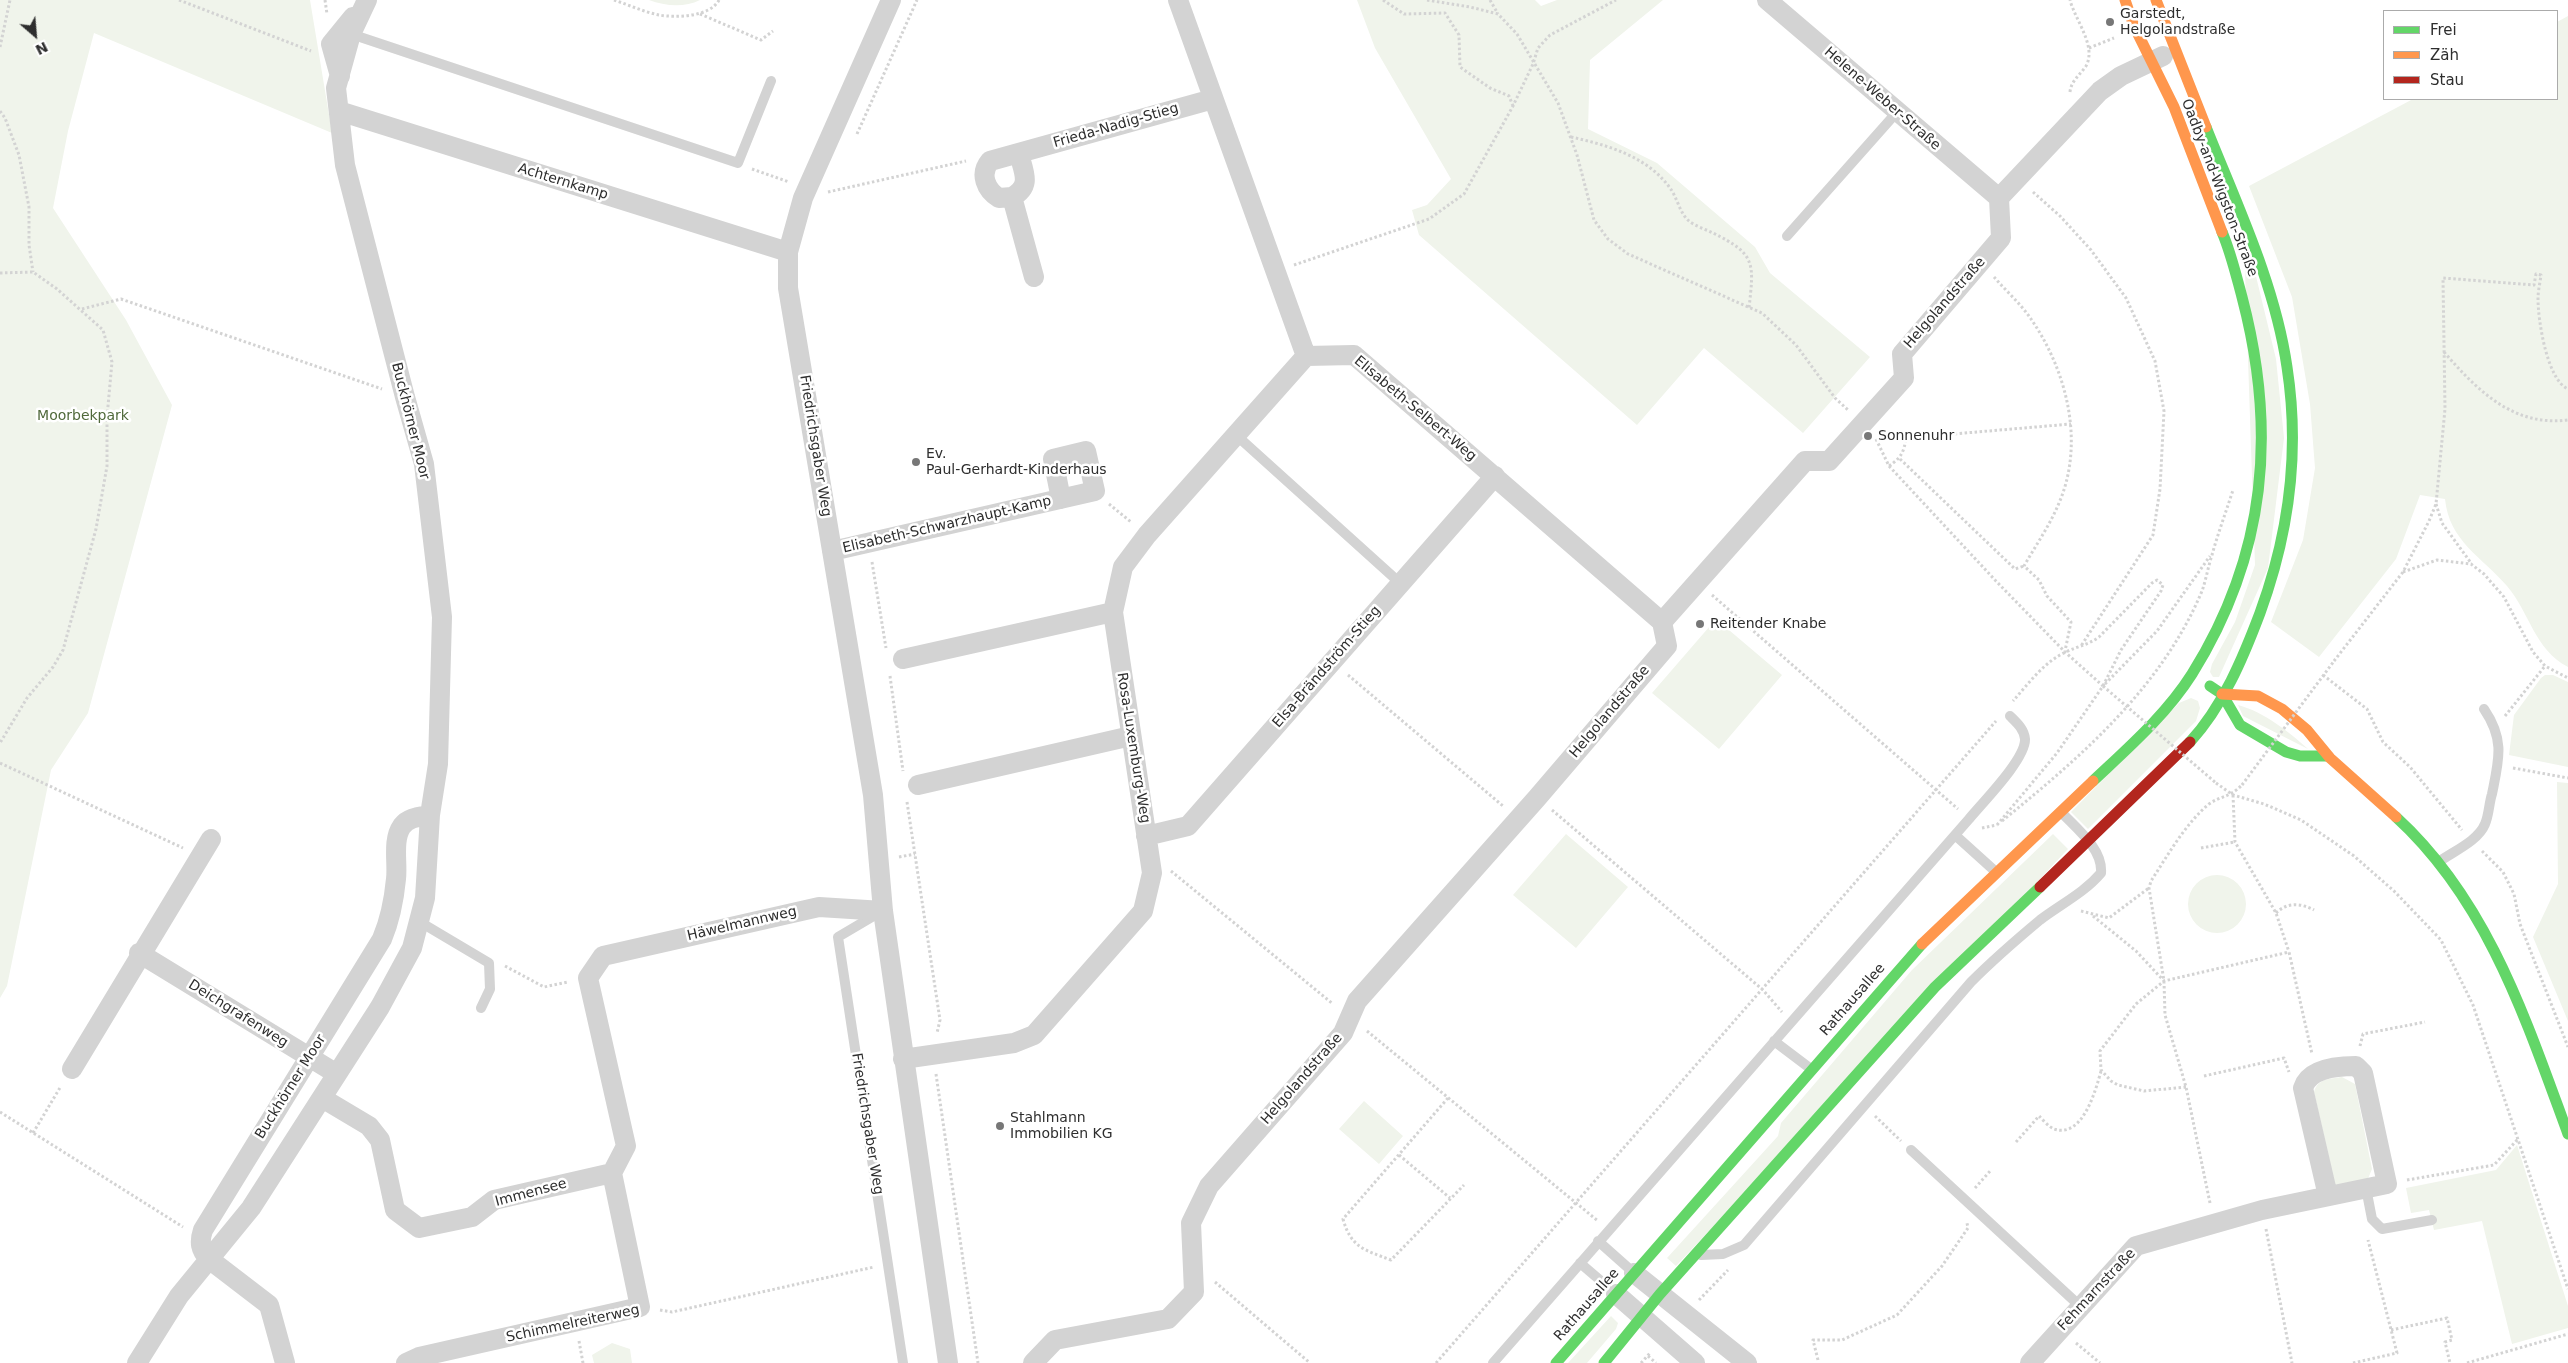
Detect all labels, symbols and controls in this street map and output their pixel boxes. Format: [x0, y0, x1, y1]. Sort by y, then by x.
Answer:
place label: Garstedt, Helgolandstraße [2120, 6, 2235, 38]
north arrow [10, 10, 60, 60]
legend [2383, 10, 2558, 100]
marker: Garstedt, Helgolandstraße [2104, 16, 2116, 28]
text: Frei [2430, 21, 2457, 39]
text: N [33, 39, 51, 58]
street label: Helene-Weber-Straße [1820, 44, 1944, 154]
text: Zäh [2430, 46, 2459, 64]
text: Stau [2430, 71, 2464, 89]
street label: Oadby-and-Wigston-Straße [2177, 97, 2261, 279]
street label: Frieda-Nadig-Stieg [1052, 100, 1180, 152]
street label: Achternkamp [516, 160, 610, 204]
street label: Helgolandstraße [1901, 254, 1989, 352]
street label: Elisabeth-Selbert-Weg [1350, 353, 1480, 465]
street label: Buckhörner Moor [387, 361, 433, 481]
street label: Friedrichsgaber Weg [795, 374, 835, 518]
park label: Moorbekpark [37, 408, 129, 424]
place label: Sonnenuhr [1878, 428, 1954, 444]
marker: Sonnenuhr [1862, 430, 1874, 442]
place label: Ev. Paul-Gerhardt-Kinderhaus [926, 446, 1107, 478]
marker: Ev. Paul-Gerhardt-Kinderhaus [910, 456, 922, 468]
street label: Elisabeth-Schwarzhaupt-Kamp [841, 493, 1053, 557]
street label: Elsa-Brändström-Stieg [1269, 603, 1385, 731]
place label: Reitender Knabe [1710, 616, 1826, 632]
marker: Reitender Knabe [1694, 618, 1706, 630]
street label: Helgolandstraße [1567, 662, 1653, 762]
street label: Rosa-Luxemburg-Weg [1113, 671, 1153, 825]
street label: Häwelmannweg [686, 903, 798, 945]
street label: Rathausallee [1817, 960, 1889, 1040]
street label: Deichgrafenweg [185, 977, 291, 1051]
street label: Helgolandstraße [1258, 1030, 1346, 1128]
street label: Buckhörner Moor [252, 1032, 330, 1142]
street label: Friedrichsgaber Weg [847, 1052, 887, 1196]
place label: Stahlmann Immobilien KG [1010, 1110, 1112, 1142]
marker: Stahlmann Immobilien KG [994, 1120, 1006, 1132]
street label: Immensee [493, 1175, 569, 1211]
street label: Fehmarnstraße [2055, 1246, 2139, 1334]
street label: Rathausallee [1551, 1265, 1623, 1345]
street label: Schimmelreiterweg [505, 1302, 641, 1346]

